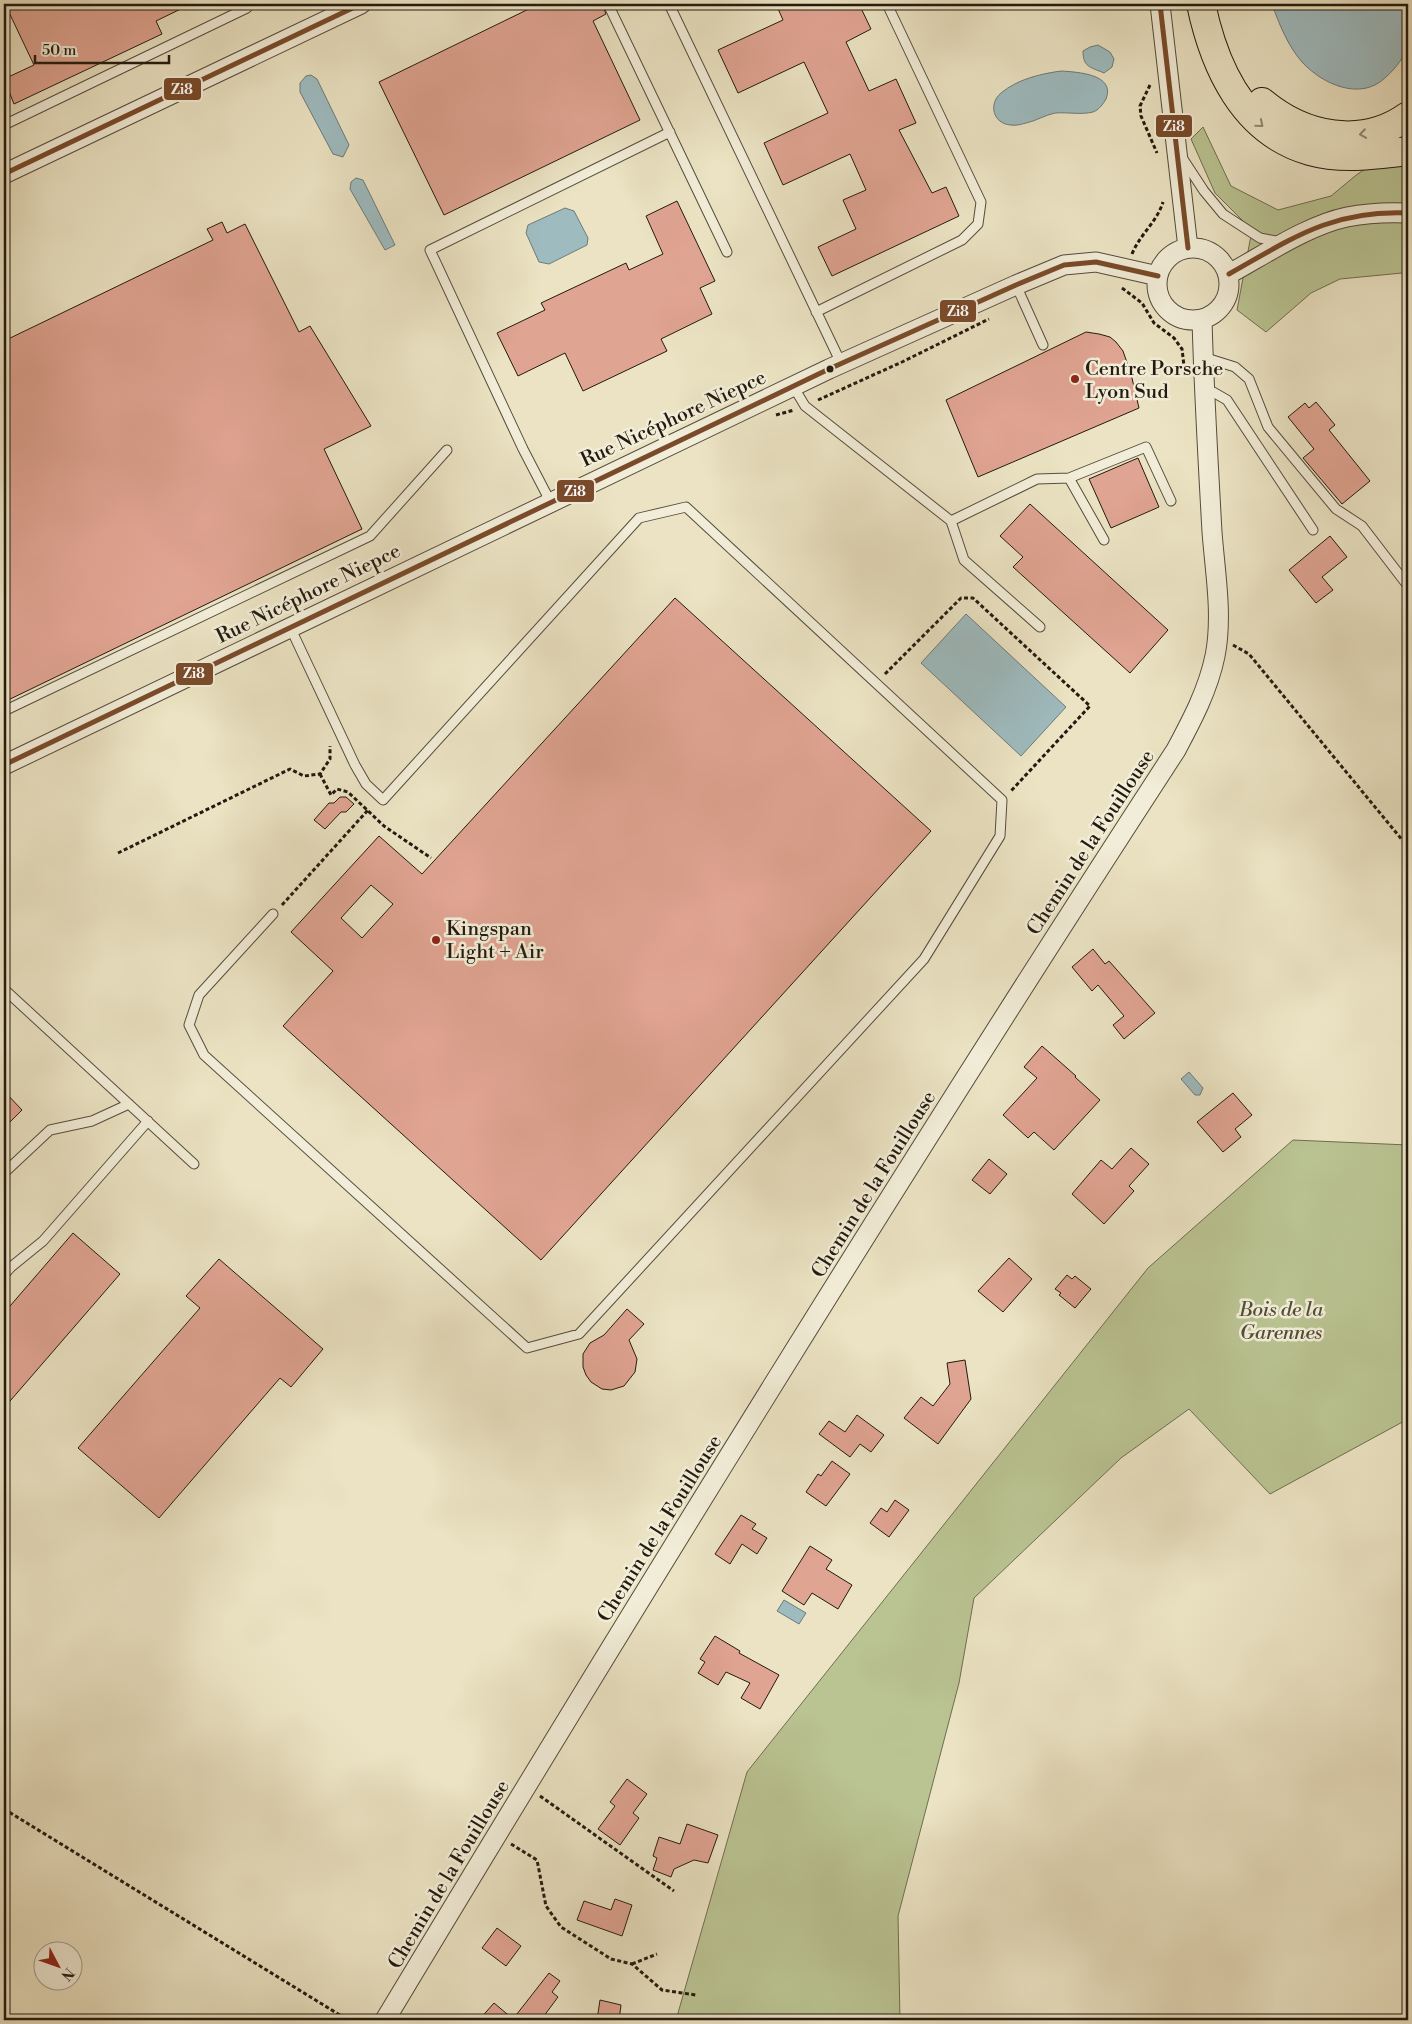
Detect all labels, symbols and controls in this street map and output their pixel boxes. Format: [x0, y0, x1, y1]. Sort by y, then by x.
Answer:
scale bar [35, 32, 169, 64]
text: 50 m [42, 41, 76, 60]
line badge: Zi8 [163, 77, 202, 101]
text: Zi8 [171, 81, 193, 99]
line badge: Zi8 [1155, 114, 1193, 138]
text: Zi8 [1163, 118, 1185, 136]
one-way arrow [1254, 118, 1263, 126]
one-way arrow [1359, 128, 1367, 139]
line badge: Zi8 [939, 299, 977, 323]
text: Zi8 [947, 303, 969, 321]
place label: Centre Porsche Lyon Sud [1085, 357, 1223, 405]
unlabelled marker [825, 364, 835, 374]
street label: Rue Nicéphore Niepce [577, 365, 770, 473]
marker: Centre Porsche Lyon Sud [1069, 373, 1081, 385]
line badge: Zi8 [556, 479, 595, 503]
text: Zi8 [564, 483, 586, 501]
street label: Rue Nicéphore Niepce [212, 539, 405, 650]
line badge: Zi8 [175, 662, 214, 686]
text: Zi8 [183, 665, 205, 683]
street label: Chemin de la Fouillouse [1022, 745, 1161, 940]
place label: Kingspan Light + Air [446, 917, 544, 965]
marker: Kingspan Light + Air [430, 934, 442, 946]
street label: Chemin de la Fouillouse [806, 1087, 942, 1283]
park label: Bois de la Garennes [1238, 1298, 1324, 1346]
street label: Chemin de la Fouillouse [592, 1431, 728, 1627]
street label: Chemin de la Fouillouse [383, 1776, 516, 1974]
north arrow [32, 1942, 82, 1992]
text: N [57, 1964, 77, 1984]

